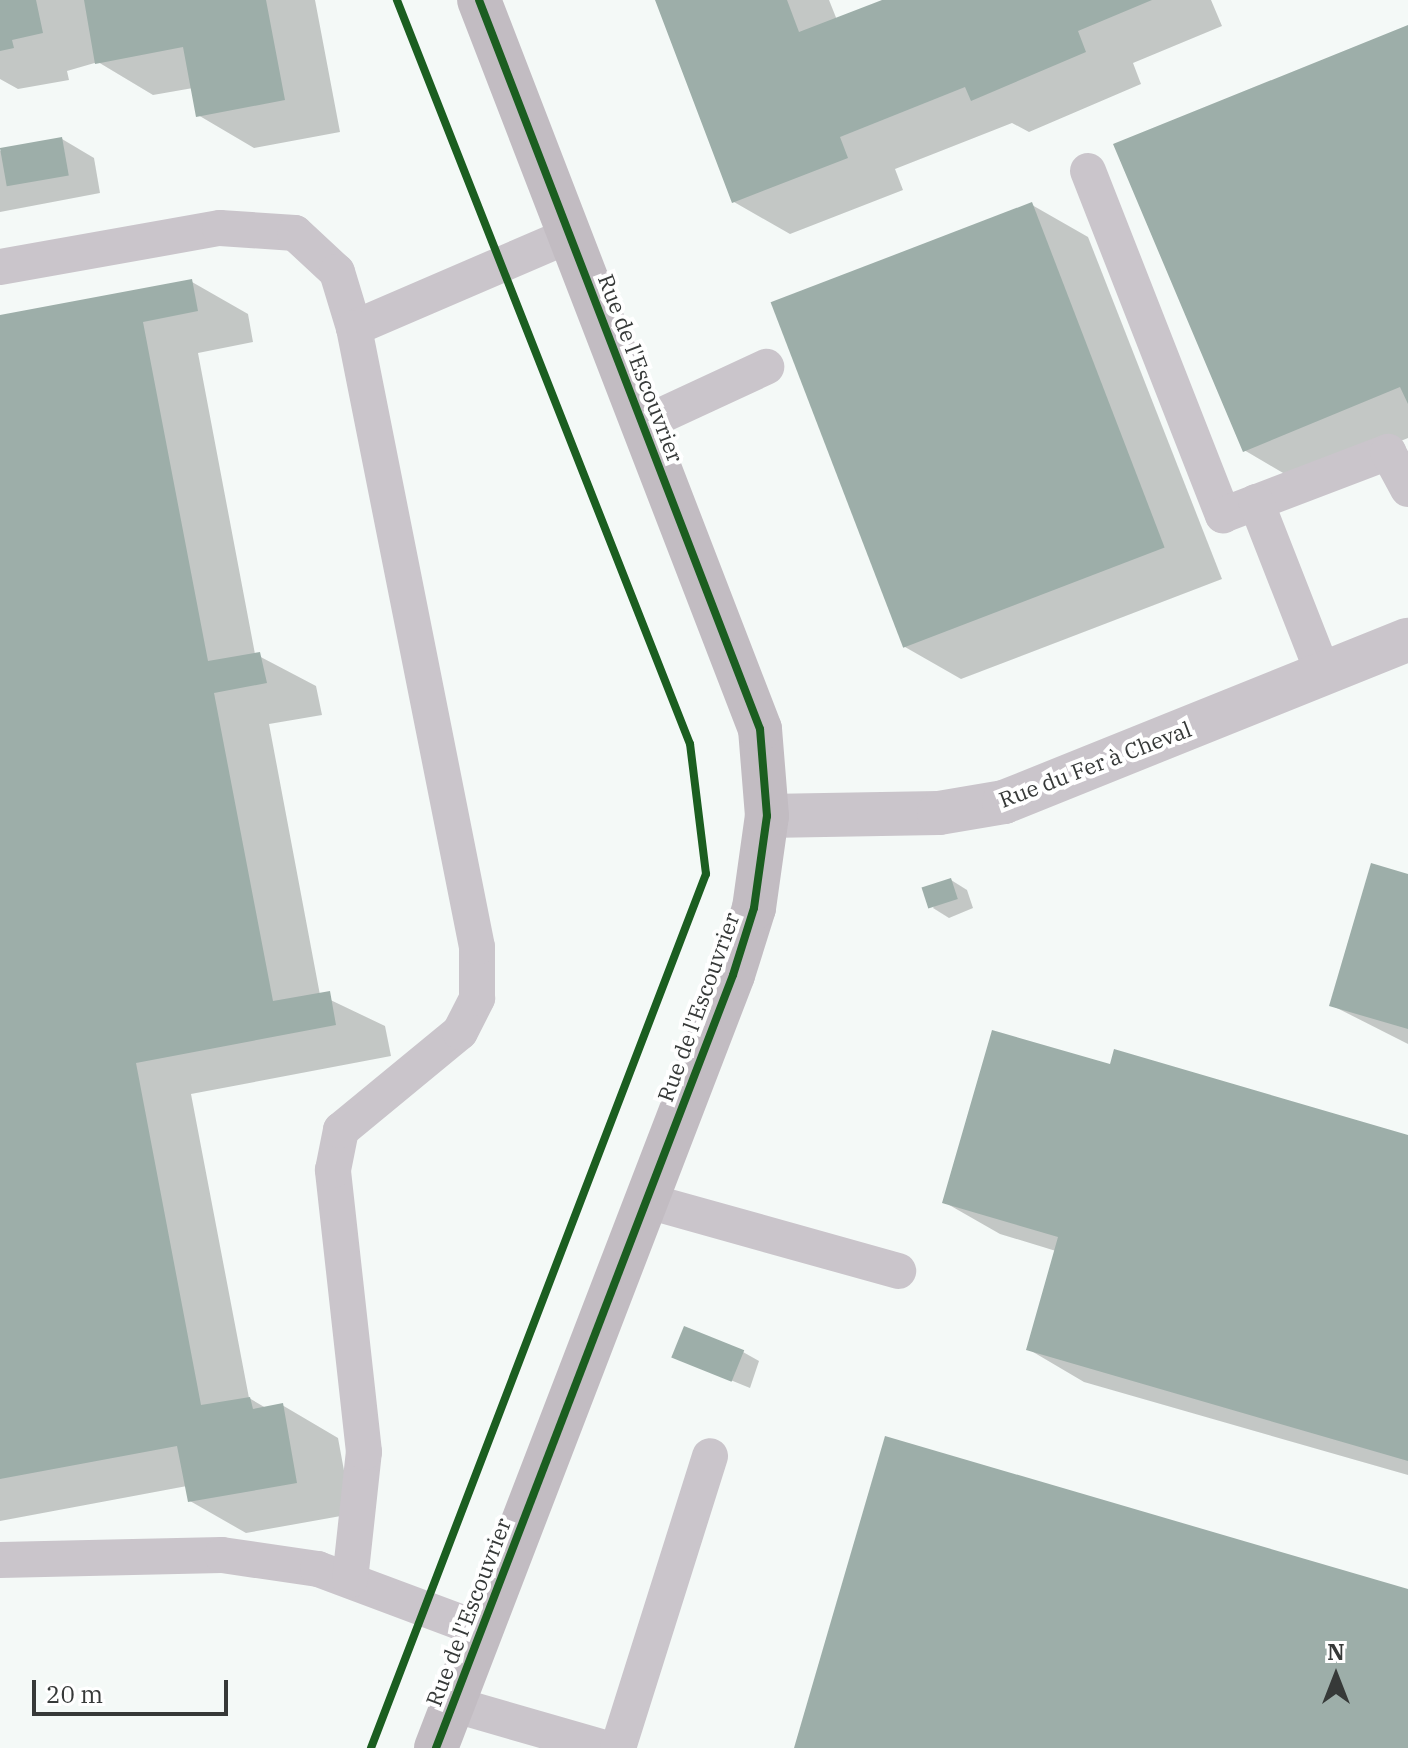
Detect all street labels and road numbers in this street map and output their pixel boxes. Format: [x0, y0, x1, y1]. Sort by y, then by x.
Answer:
street label: Rue de l'Escouvrier [593, 270, 689, 466]
street label: Rue du Fer à Cheval [995, 715, 1195, 813]
street label: Rue de l'Escouvrier [652, 909, 744, 1105]
street label: Rue de l'Escouvrier [420, 1514, 516, 1710]

